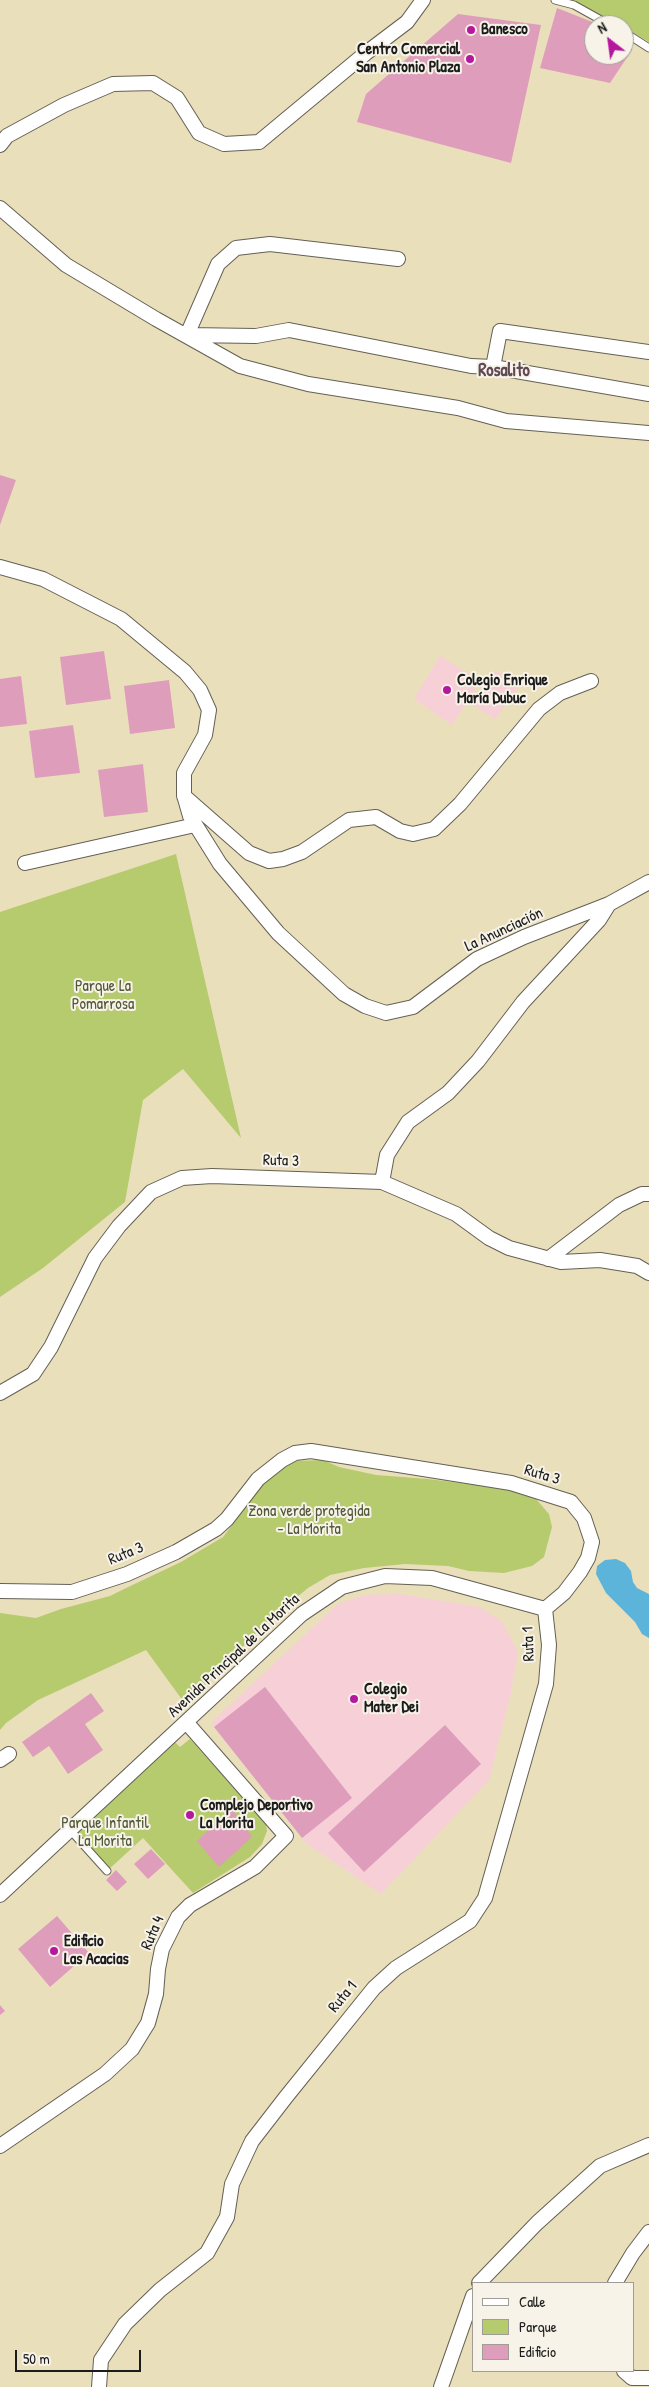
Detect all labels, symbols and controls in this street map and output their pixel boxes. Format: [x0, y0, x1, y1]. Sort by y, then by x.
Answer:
north arrow [584, 15, 634, 65]
text: N [594, 17, 610, 38]
place label: Banesco [481, 20, 528, 40]
marker: Banesco [465, 24, 477, 36]
place label: Centro Comercial San Antonio Plaza [356, 40, 460, 78]
marker: Centro Comercial San Antonio Plaza [464, 53, 476, 65]
district label: Rosalito [478, 360, 530, 382]
place label: Colegio Enrique María Dubuc [457, 671, 548, 709]
marker: Colegio Enrique María Dubuc [441, 684, 453, 696]
street label: La Anunciación [462, 904, 546, 956]
park label: Parque La Pomarrosa [72, 977, 134, 1015]
street label: Ruta 3 [263, 1151, 299, 1171]
street label: Ruta 3 [522, 1461, 562, 1489]
park label: Zona verde protegida - La Morita [248, 1502, 370, 1540]
street label: Ruta 3 [106, 1538, 146, 1570]
street label: Avenida Principal de La Morita [164, 1590, 304, 1722]
street label: Ruta 1 [519, 1626, 539, 1662]
place label: Colegio Mater Dei [364, 1680, 419, 1718]
marker: Colegio Mater Dei [348, 1693, 360, 1705]
place label: Complejo Deportivo La Morita [200, 1796, 313, 1834]
marker: Complejo Deportivo La Morita [184, 1809, 196, 1821]
park label: Parque Infantil La Morita [61, 1814, 149, 1852]
street label: Ruta 4 [137, 1913, 169, 1953]
place label: Edificio Las Acacias [64, 1932, 129, 1970]
marker: Edificio Las Acacias [48, 1945, 60, 1957]
street label: Ruta 1 [325, 1977, 361, 2017]
legend [472, 2282, 634, 2372]
text: Calle [519, 2291, 546, 2312]
text: Parque [519, 2316, 557, 2337]
scale bar [18, 2340, 144, 2372]
text: Edificio [519, 2341, 556, 2362]
text: 50 m [23, 2348, 50, 2369]

